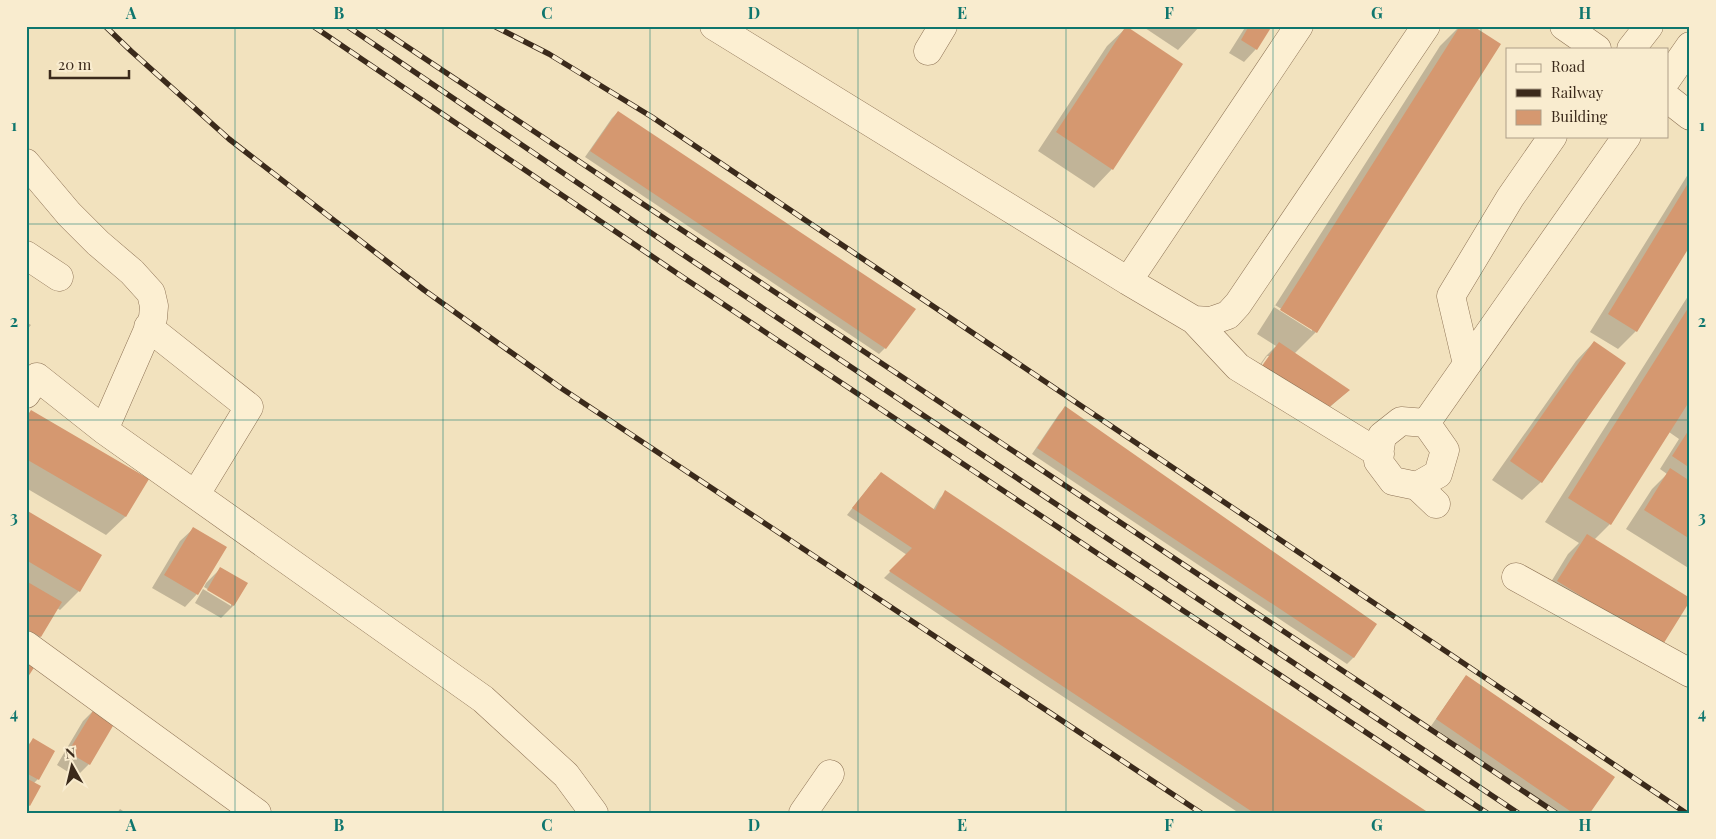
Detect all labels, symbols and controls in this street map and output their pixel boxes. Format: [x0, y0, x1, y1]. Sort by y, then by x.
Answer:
text: A [125, 2, 137, 23]
text: B [334, 2, 345, 23]
text: C [541, 2, 553, 23]
text: D [748, 2, 760, 23]
text: E [957, 2, 967, 23]
text: F [1164, 2, 1174, 23]
text: G [1371, 2, 1383, 23]
text: H [1579, 2, 1592, 23]
scale bar [50, 48, 129, 80]
legend [1506, 48, 1668, 138]
text: 20 m [58, 54, 92, 74]
text: Road [1551, 56, 1585, 76]
text: Railway [1551, 82, 1604, 102]
text: Building [1551, 106, 1608, 126]
text: 1 [11, 114, 17, 135]
text: 1 [1699, 114, 1705, 135]
text: 2 [10, 310, 18, 331]
text: 2 [1698, 310, 1706, 331]
text: 3 [10, 506, 18, 527]
text: 3 [1698, 506, 1706, 527]
text: 4 [10, 702, 18, 723]
text: 4 [1698, 702, 1706, 723]
north arrow [48, 742, 98, 792]
text: N [64, 743, 76, 763]
text: A [125, 814, 137, 835]
text: B [334, 814, 345, 835]
text: C [541, 814, 553, 835]
text: D [748, 814, 760, 835]
text: E [957, 814, 967, 835]
text: F [1164, 814, 1174, 835]
text: G [1371, 814, 1383, 835]
text: H [1579, 814, 1592, 835]

